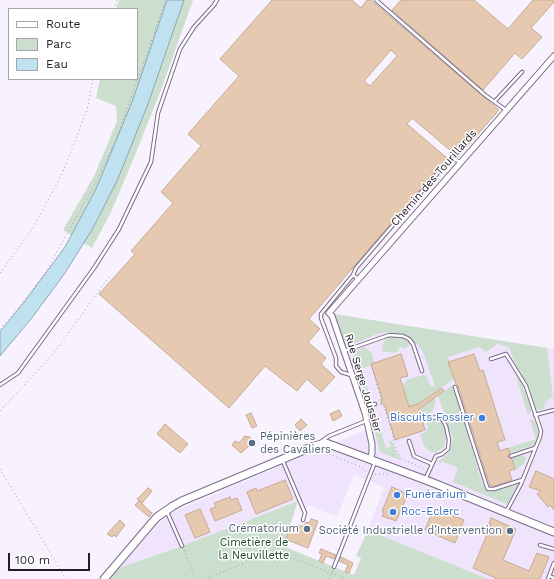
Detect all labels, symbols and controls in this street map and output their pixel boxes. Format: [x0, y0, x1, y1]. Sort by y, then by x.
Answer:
legend [8, 8, 138, 80]
text: Route [46, 17, 80, 31]
text: Parc [46, 37, 72, 51]
text: Eau [46, 57, 68, 71]
street label: Chemin des Tourillards [388, 127, 480, 229]
street label: Rue Serge Joussier [342, 332, 384, 434]
place label: Biscuits Fossier [390, 411, 474, 425]
marker: Biscuits Fossier [477, 413, 487, 423]
place label: Pépinières des Cavaliers [260, 430, 331, 456]
marker: Pépinières des Cavaliers [247, 438, 257, 448]
place label: Funérarium [405, 488, 466, 502]
marker: Funérarium [392, 490, 402, 500]
place label: Roc-Eclerc [401, 505, 459, 519]
marker: Roc-Eclerc [388, 507, 398, 517]
place label: Crématorium [228, 522, 299, 536]
marker: Crématorium [302, 524, 312, 534]
place label: Société Industrielle d’Intervention [319, 524, 502, 538]
marker: Société Industrielle d’Intervention [505, 526, 515, 536]
park label: Cimetière de la Neuvillette [219, 536, 289, 562]
scale bar [10, 545, 92, 571]
text: 100 m [15, 553, 50, 567]

